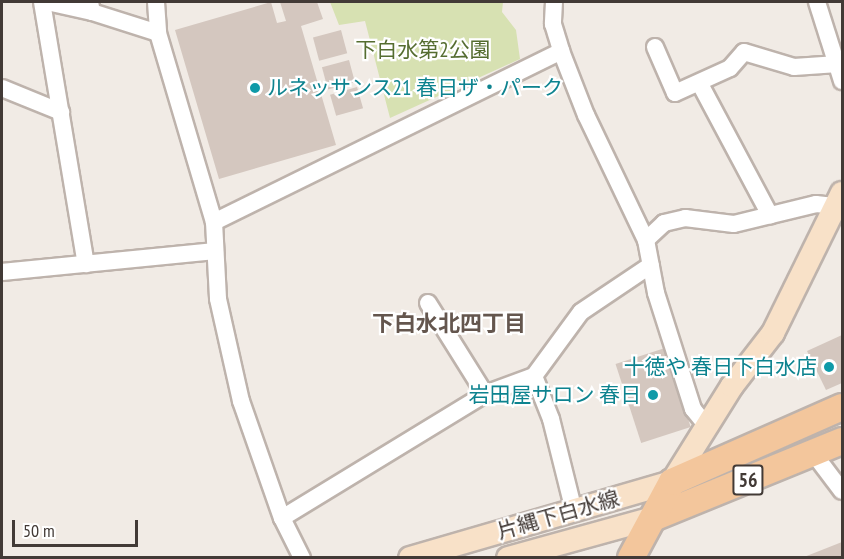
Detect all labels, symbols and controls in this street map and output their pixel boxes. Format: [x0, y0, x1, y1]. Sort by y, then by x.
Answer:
park label: 下白水第2公園 [355, 37, 491, 63]
place label: ルネッサンス21 春日ザ・パーク [267, 75, 563, 101]
marker: ルネッサンス21 春日ザ・パーク [248, 81, 262, 95]
district label: 下白水北四丁目 [372, 311, 526, 337]
place label: 十徳や 春日下白水店 [624, 354, 817, 380]
marker: 十徳や 春日下白水店 [822, 360, 836, 374]
place label: 岩田屋サロン 春日 [469, 382, 641, 408]
marker: 岩田屋サロン 春日 [646, 388, 660, 402]
road number: 56 [732, 463, 764, 497]
street label: 片縄下白水線 [494, 486, 622, 544]
scale bar [15, 508, 141, 546]
text: 50 m [23, 519, 55, 542]

